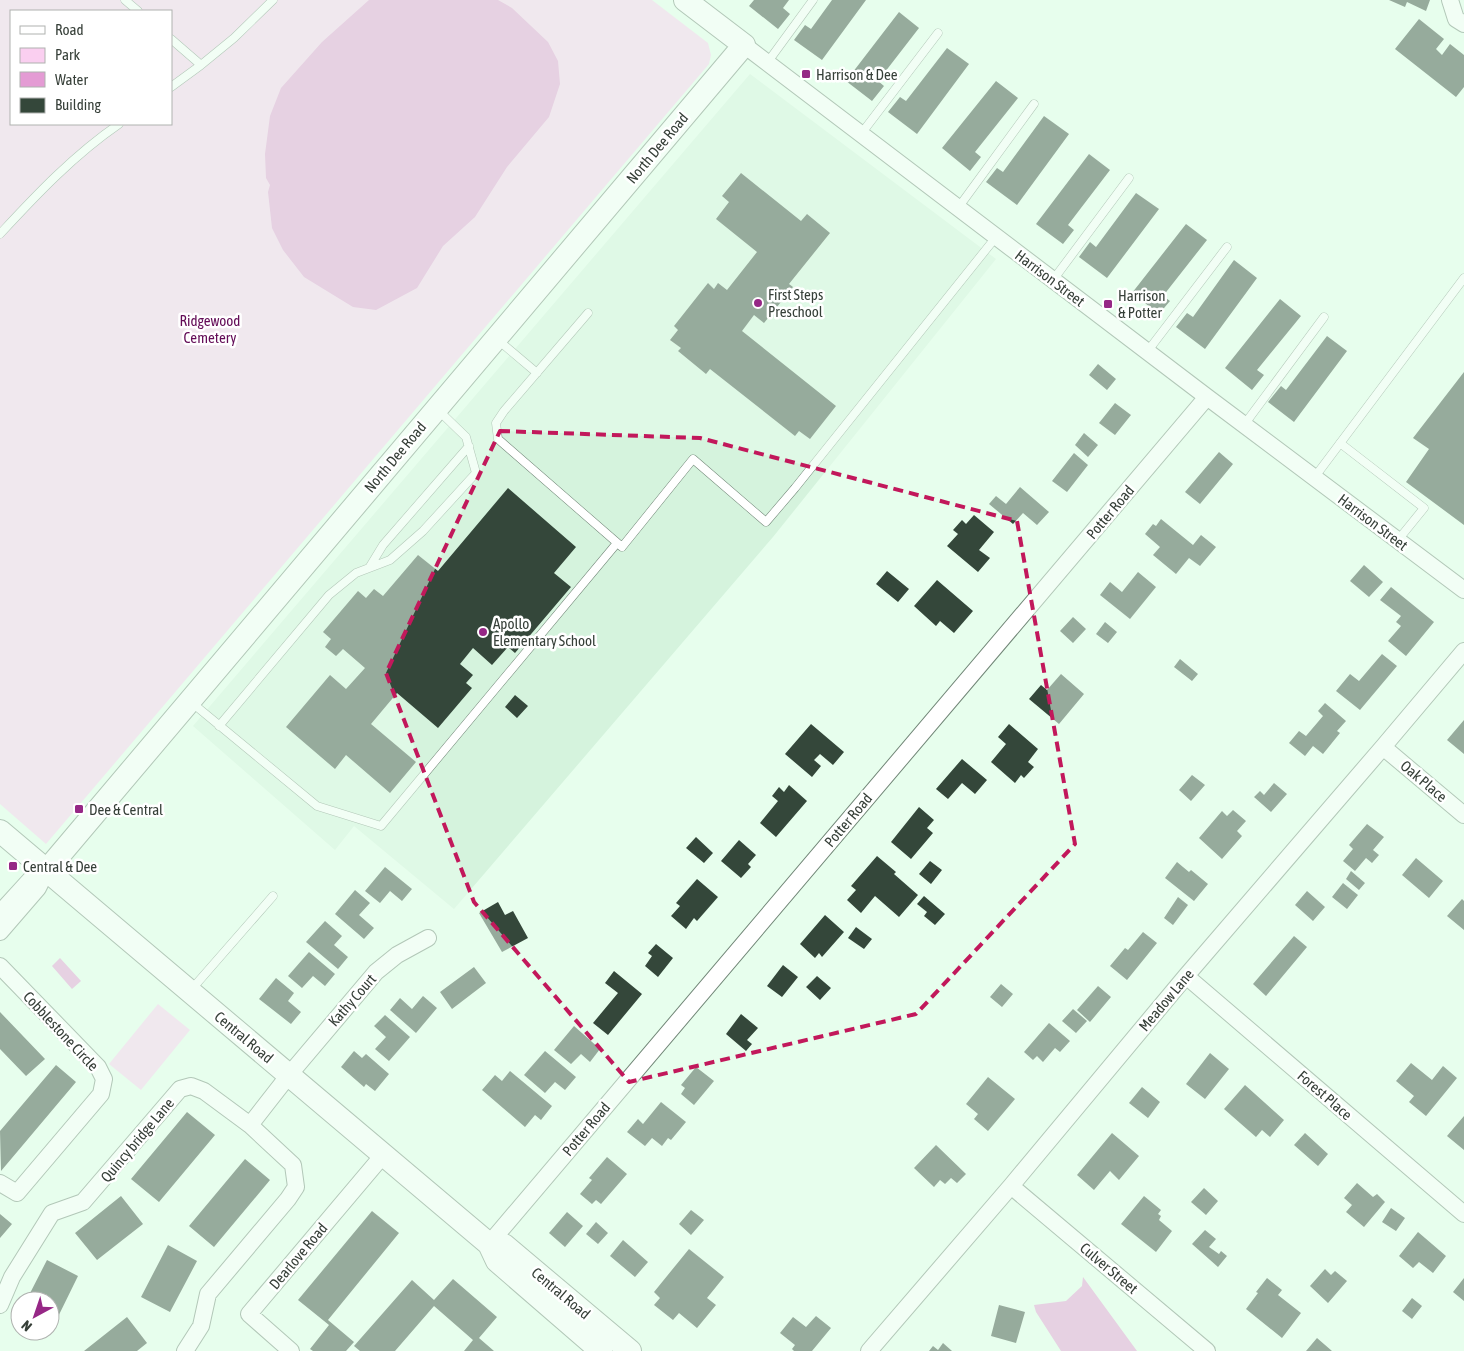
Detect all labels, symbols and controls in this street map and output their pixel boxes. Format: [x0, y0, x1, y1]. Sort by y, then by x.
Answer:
legend [10, 10, 172, 125]
text: Road [55, 21, 84, 38]
text: Park [55, 46, 80, 63]
place label: Harrison & Dee [816, 66, 898, 83]
marker: Harrison & Dee [800, 68, 812, 80]
text: Water [55, 71, 88, 88]
text: Building [55, 96, 101, 113]
street label: North Dee Road [623, 109, 691, 187]
street label: Harrison Street [1012, 246, 1088, 310]
place label: First Steps Preschool [768, 286, 823, 320]
place label: Harrison & Potter [1118, 287, 1166, 321]
marker: First Steps Preschool [752, 297, 764, 309]
marker: Harrison & Potter [1102, 298, 1114, 310]
park label: Ridgewood Cemetery [180, 312, 240, 346]
street label: North Dee Road [361, 418, 429, 496]
street label: Potter Road [1083, 482, 1137, 542]
street label: Harrison Street [1335, 490, 1411, 554]
place label: Apollo Elementary School [493, 615, 596, 649]
marker: Apollo Elementary School [477, 626, 489, 638]
street label: Oak Place [1397, 757, 1451, 805]
street label: Potter Road [821, 790, 875, 850]
place label: Dee & Central [89, 801, 163, 818]
marker: Dee & Central [73, 803, 85, 815]
place label: Central & Dee [23, 858, 97, 875]
marker: Central & Dee [7, 860, 19, 872]
street label: Meadow Lane [1135, 965, 1197, 1034]
street label: Kathy Court [325, 970, 379, 1030]
street label: Cobblestone Circle [20, 988, 102, 1074]
street label: Central Road [211, 1008, 277, 1066]
street label: Forest Place [1294, 1067, 1356, 1123]
street label: Quincy bridge Lane [97, 1094, 177, 1185]
street label: Potter Road [559, 1099, 613, 1159]
street label: Dearlove Road [265, 1220, 331, 1292]
street label: Culver Street [1077, 1239, 1141, 1297]
street label: Central Road [528, 1264, 594, 1322]
north arrow [10, 1291, 60, 1341]
text: N [18, 1317, 35, 1335]

